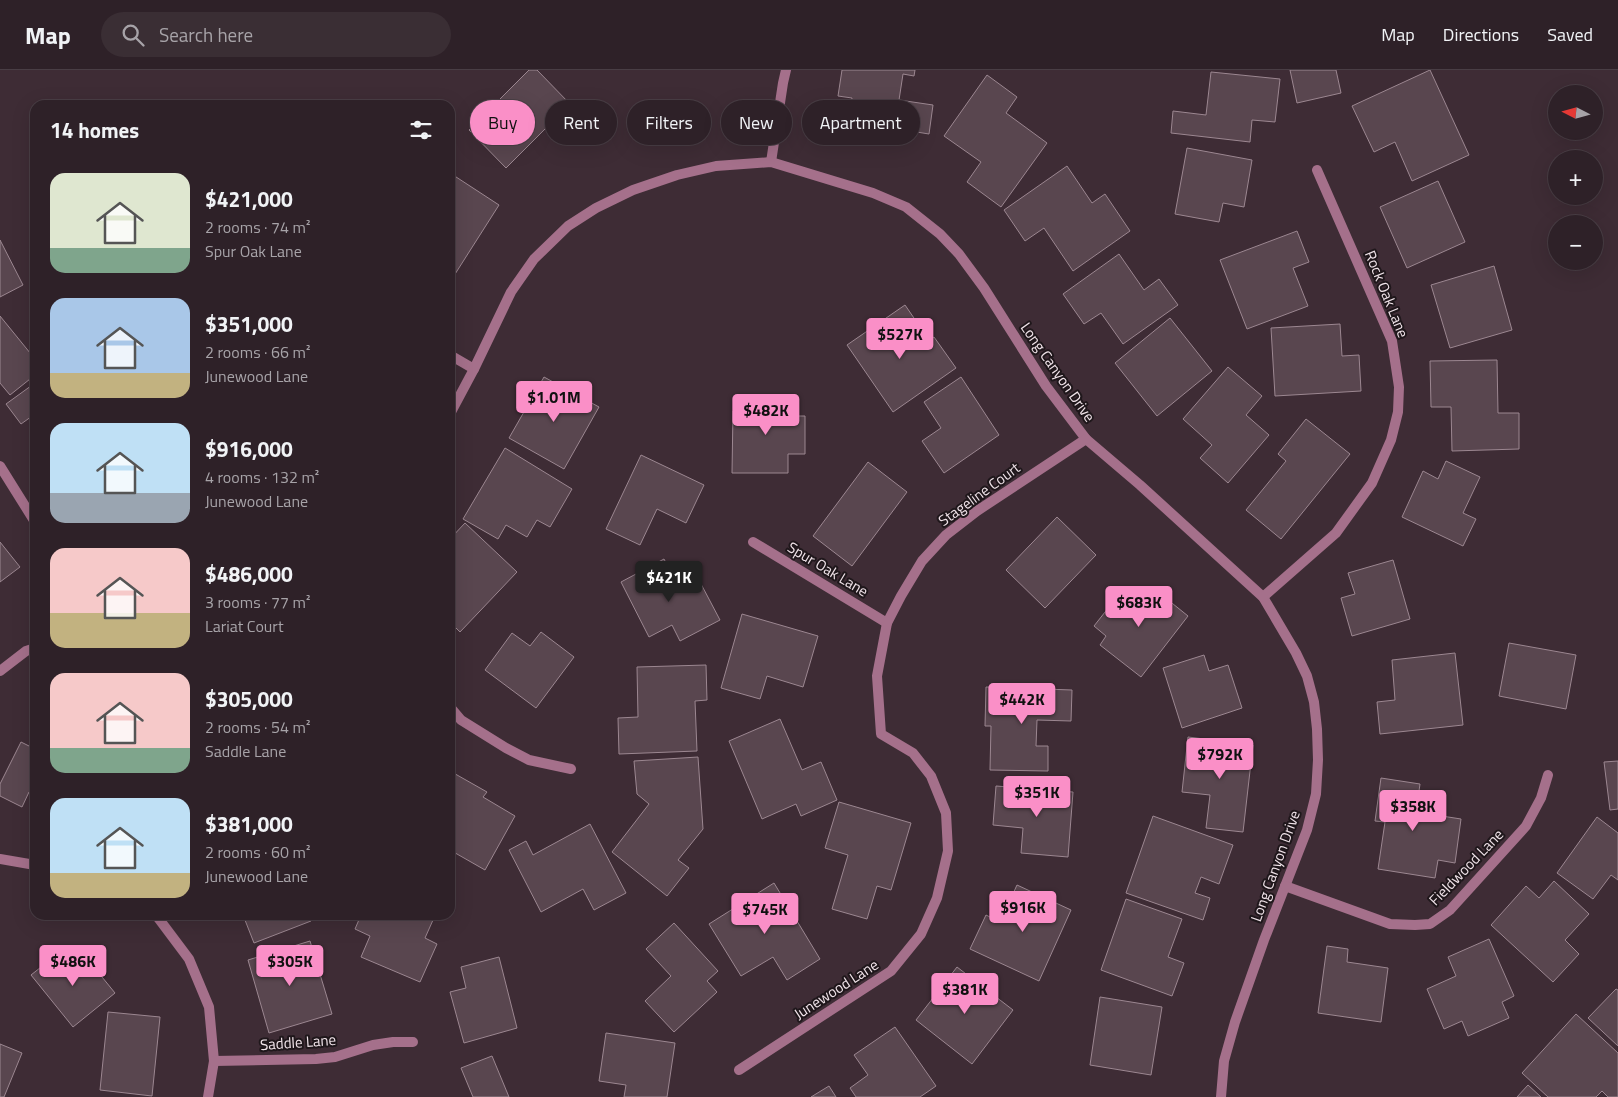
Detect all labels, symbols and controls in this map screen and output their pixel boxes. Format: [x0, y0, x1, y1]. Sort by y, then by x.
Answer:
search box [101, 12, 451, 57]
text: Map [25, 17, 71, 53]
text: Search here [159, 20, 253, 49]
icon: search [119, 21, 147, 49]
text: Map [1381, 21, 1415, 48]
text: Directions [1443, 21, 1519, 48]
text: Saved [1547, 21, 1593, 48]
north arrow [1548, 85, 1602, 140]
map controls [1548, 85, 1603, 270]
chip: Buy [470, 100, 535, 145]
chip: Rent [545, 100, 617, 145]
chip: Filters [627, 100, 711, 145]
chip: New [721, 100, 792, 145]
chip: Apartment [802, 100, 920, 145]
text: 14 homes [50, 114, 139, 146]
icon: filters [407, 116, 435, 144]
button: + [1548, 150, 1603, 205]
text: $421,000 [205, 183, 293, 215]
icon: home [90, 193, 150, 253]
text: 2 rooms · 74 m² [205, 215, 310, 239]
button: − [1548, 215, 1603, 270]
text: Spur Oak Lane [205, 239, 302, 263]
street label: Rock Oak Lane [1359, 247, 1415, 341]
text: $351,000 [205, 308, 293, 340]
icon: home [90, 318, 150, 378]
pin: $527K [865, 318, 935, 360]
street label: Long Canyon Drive [1015, 318, 1101, 426]
text: $527K [877, 322, 923, 346]
text: 2 rooms · 66 m² [205, 340, 310, 364]
text: Junewood Lane [205, 364, 308, 388]
pin: $1.01M [513, 380, 595, 423]
text: $1.01M [527, 385, 581, 409]
pin: $482K [731, 394, 801, 436]
text: $482K [743, 398, 789, 422]
text: $916,000 [205, 433, 293, 465]
icon: home [90, 443, 150, 503]
street label: Stageline Court [933, 456, 1025, 532]
text: 4 rooms · 132 m² [205, 465, 319, 489]
text: Junewood Lane [205, 489, 308, 513]
street label: Spur Oak Lane [783, 536, 873, 602]
text: $486,000 [205, 558, 293, 590]
pin: $421K [634, 560, 704, 603]
text: $421K [646, 565, 692, 589]
icon: home [90, 568, 150, 628]
pin: $683K [1104, 586, 1174, 628]
text: 3 rooms · 77 m² [205, 590, 310, 614]
text: $683K [1116, 590, 1162, 614]
text: Lariat Court [205, 614, 284, 638]
pin: $442K [987, 682, 1057, 725]
text: $305,000 [205, 683, 293, 715]
text: $442K [999, 687, 1045, 711]
icon: home [90, 693, 150, 753]
text: 2 rooms · 54 m² [205, 715, 310, 739]
pin: $792K [1185, 738, 1255, 780]
text: Saddle Lane [205, 739, 286, 763]
text: $792K [1197, 742, 1243, 766]
pin: $351K [1002, 776, 1072, 818]
text: $351K [1014, 780, 1060, 804]
pin: $358K [1378, 790, 1448, 832]
text: $358K [1390, 794, 1436, 818]
street label: Long Canyon Drive [1244, 807, 1306, 925]
text: $381,000 [205, 808, 293, 840]
icon: home [90, 818, 150, 878]
street label: Fieldwood Lane [1423, 823, 1509, 911]
text: 2 rooms · 60 m² [205, 840, 310, 864]
text: Junewood Lane [205, 864, 308, 888]
pin: $916K [988, 890, 1058, 933]
pin: $745K [730, 892, 800, 935]
text: $916K [1000, 895, 1046, 919]
text: $745K [742, 897, 788, 921]
pin: $486K [38, 944, 108, 987]
pin: $305K [255, 944, 325, 987]
text: $486K [50, 949, 96, 973]
text: $305K [267, 949, 313, 973]
street label: Junewood Lane [789, 953, 883, 1025]
pin: $381K [930, 972, 1000, 1015]
text: $381K [942, 977, 988, 1001]
street label: Saddle Lane [259, 1028, 337, 1056]

